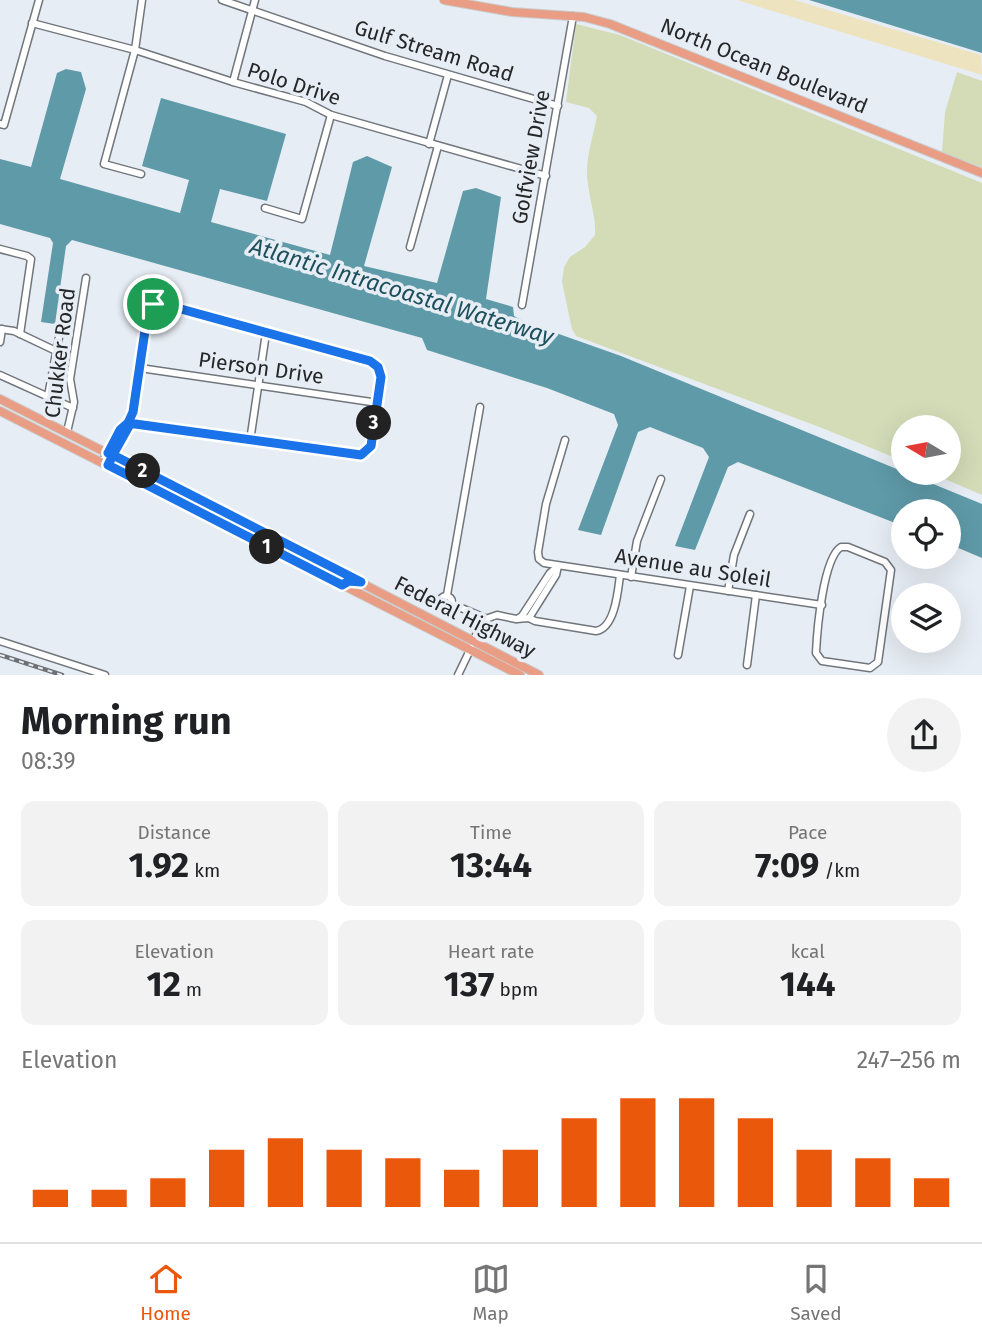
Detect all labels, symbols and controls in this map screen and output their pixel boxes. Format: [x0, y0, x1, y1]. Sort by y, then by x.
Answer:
street label: North Ocean Boulevard [657, 13, 871, 119]
street label: Gulf Stream Road [351, 14, 517, 88]
street label: Polo Drive [244, 57, 344, 111]
street label: Golfview Drive [506, 88, 556, 226]
water label: Atlantic Intracoastal Waterway [246, 231, 558, 351]
pin [123, 274, 183, 334]
icon: arrive [134, 285, 172, 323]
street label: Chukker Road [39, 286, 81, 420]
street label: Pierson Drive [197, 346, 325, 390]
pin: 3 [356, 406, 392, 440]
text: 3 [369, 411, 378, 434]
north arrow [891, 415, 961, 485]
map controls [891, 415, 961, 653]
pin: 2 [125, 454, 160, 489]
text: 2 [138, 459, 147, 482]
button: locate [891, 499, 961, 569]
pin: 1 [250, 530, 284, 564]
text: 1 [262, 535, 271, 558]
street label: Avenue au Soleil [613, 543, 773, 593]
street label: Federal Highway [390, 570, 541, 664]
button: layers [891, 583, 961, 653]
text: Morning run [21, 698, 232, 744]
button: share [887, 698, 961, 772]
text: 08:39 [21, 747, 76, 775]
text: Distance [137, 821, 211, 844]
text: Time [470, 821, 512, 844]
text: Pace [788, 821, 827, 844]
text: 1.92 [128, 844, 189, 886]
text: 13:44 [450, 844, 532, 886]
text: 7:09 [755, 844, 819, 886]
text: km [189, 859, 220, 882]
text: /km [819, 859, 860, 882]
text: Elevation [135, 940, 214, 963]
text: Heart rate [448, 940, 534, 963]
text: kcal [791, 940, 825, 963]
text: 12 [146, 963, 181, 1005]
text: 137 [444, 963, 494, 1005]
text: 144 [780, 963, 836, 1005]
text: m [181, 978, 202, 1001]
text: bpm [494, 978, 538, 1001]
text: Elevation [21, 1046, 117, 1074]
text: 247–256 m [857, 1046, 961, 1074]
tab: Home [140, 1260, 191, 1325]
tab: Map [472, 1260, 510, 1325]
tab: Saved [790, 1260, 842, 1325]

